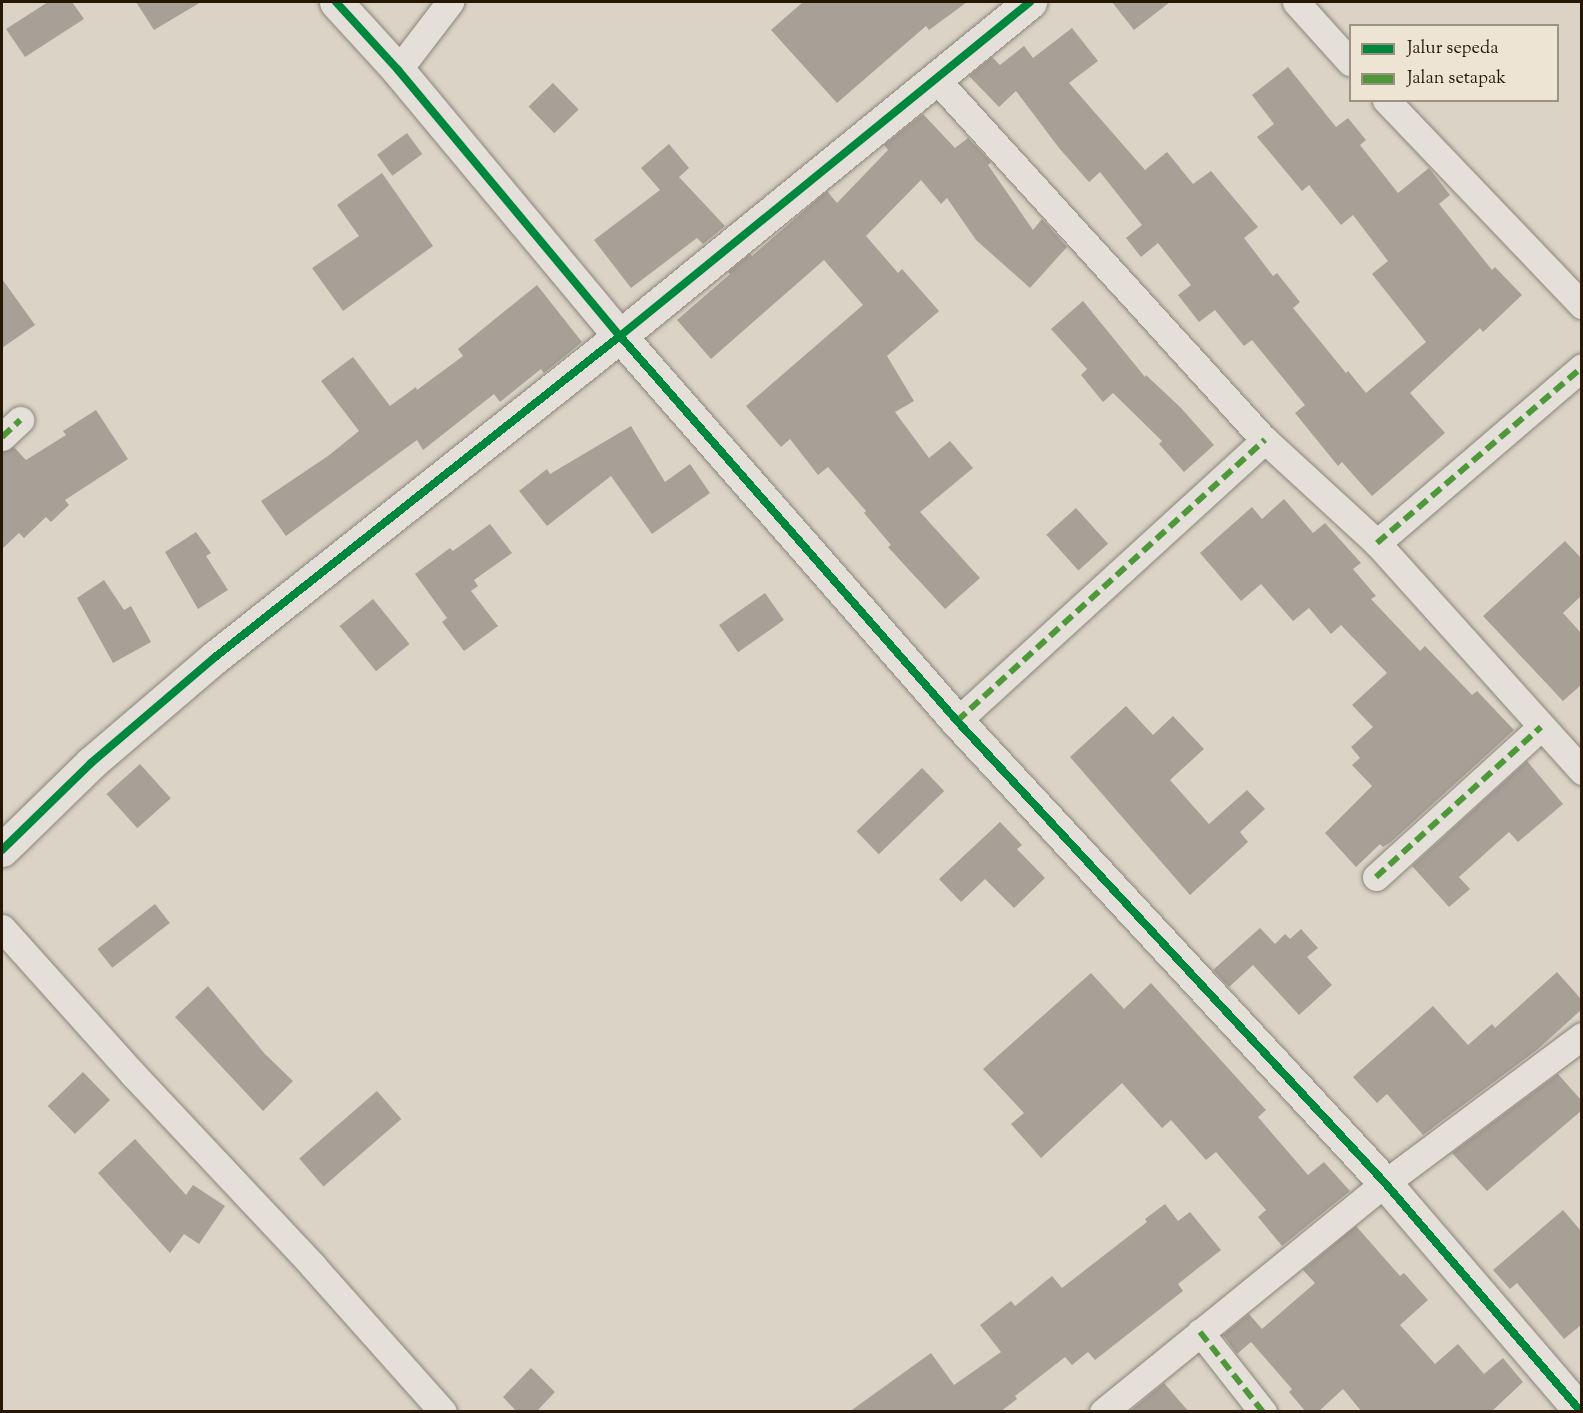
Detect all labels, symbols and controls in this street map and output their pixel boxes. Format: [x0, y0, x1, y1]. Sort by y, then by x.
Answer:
legend [1349, 24, 1559, 102]
text: Jalur sepeda [1407, 36, 1498, 62]
text: Jalan setapak [1407, 66, 1506, 92]

